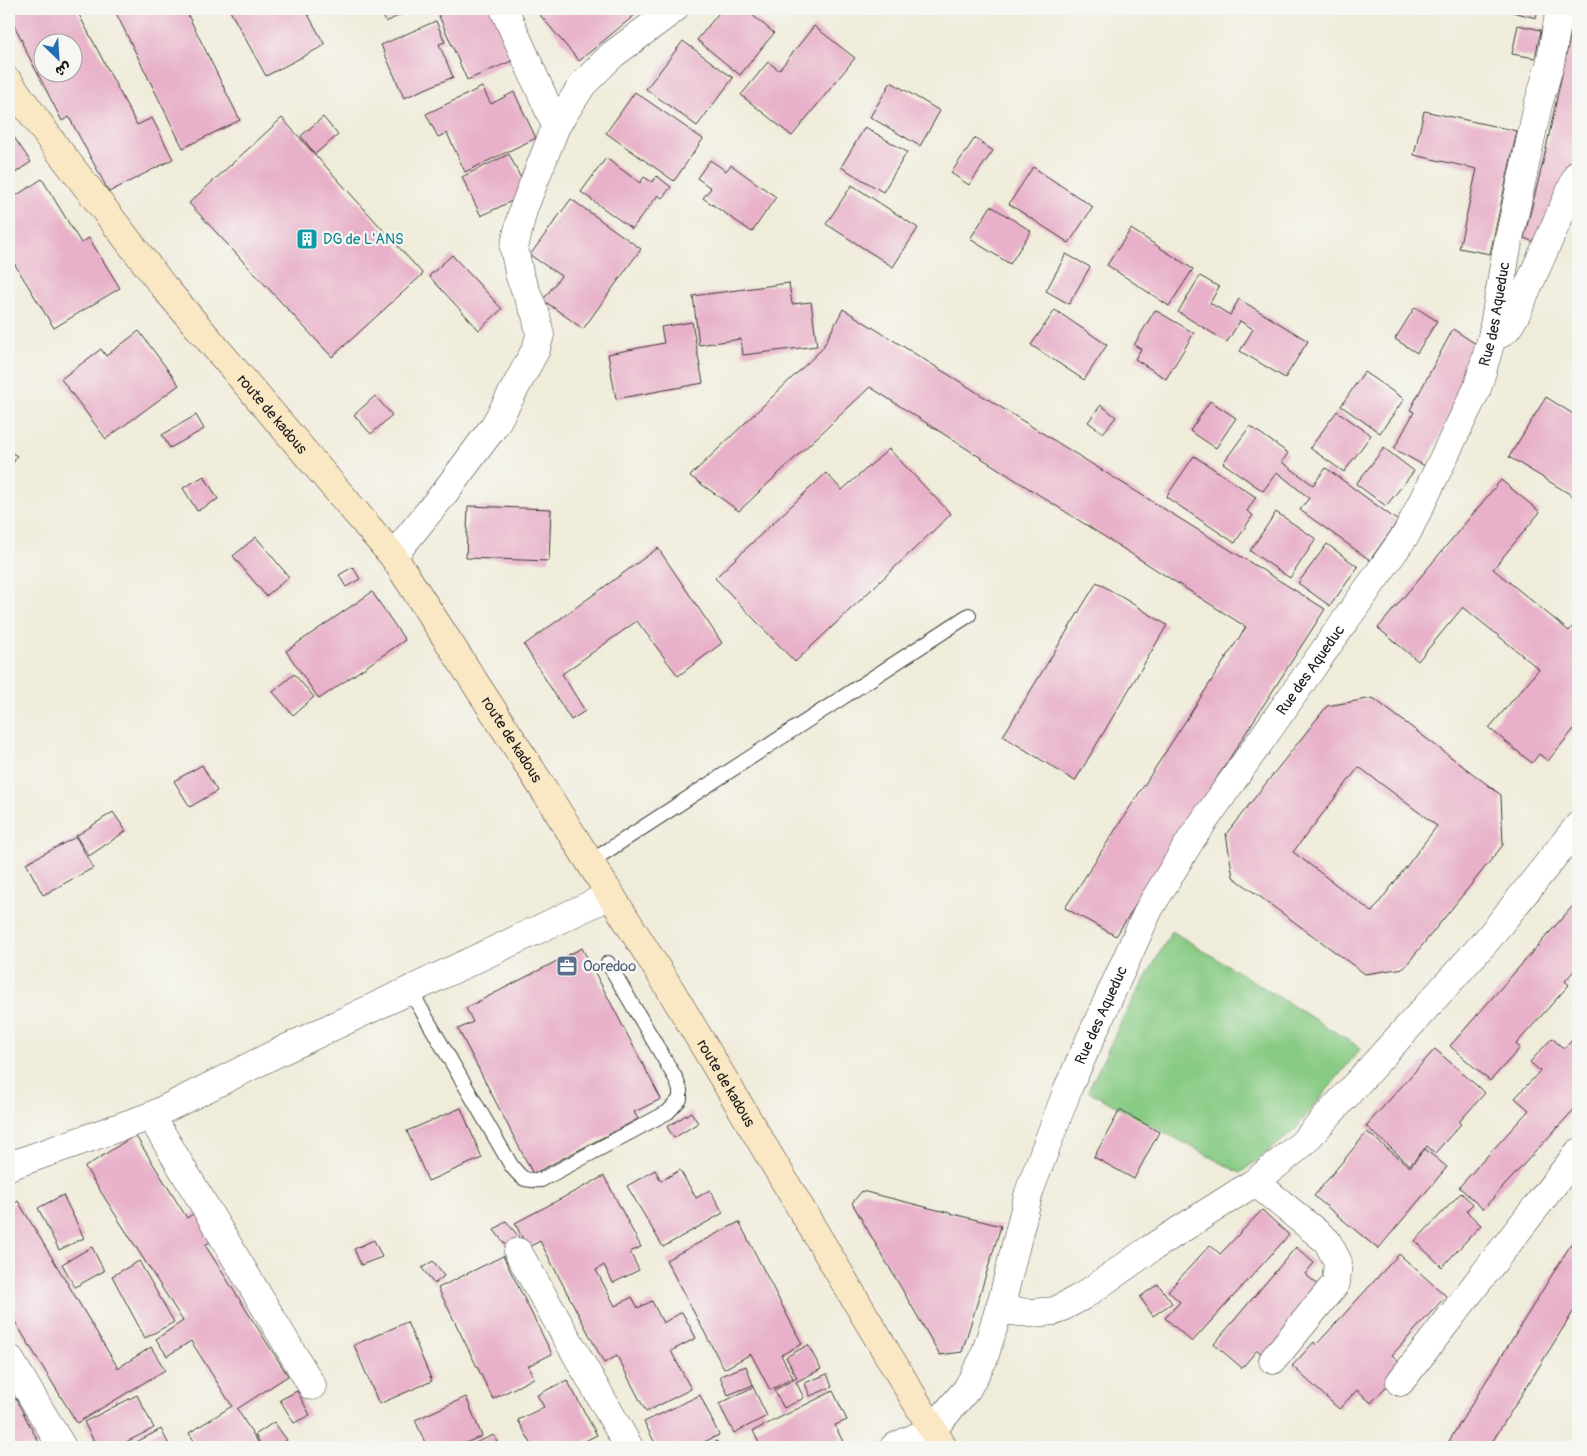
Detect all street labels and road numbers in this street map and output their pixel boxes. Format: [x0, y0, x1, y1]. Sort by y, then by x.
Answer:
street label: Rue des Aqueduc [1475, 260, 1514, 369]
street label: route de kadous [233, 371, 311, 458]
street label: Rue des Aqueduc [1272, 621, 1349, 719]
street label: route de kadous [477, 693, 546, 787]
street label: Rue des Aqueduc [1071, 963, 1132, 1068]
street label: route de kadous [692, 1036, 759, 1131]

